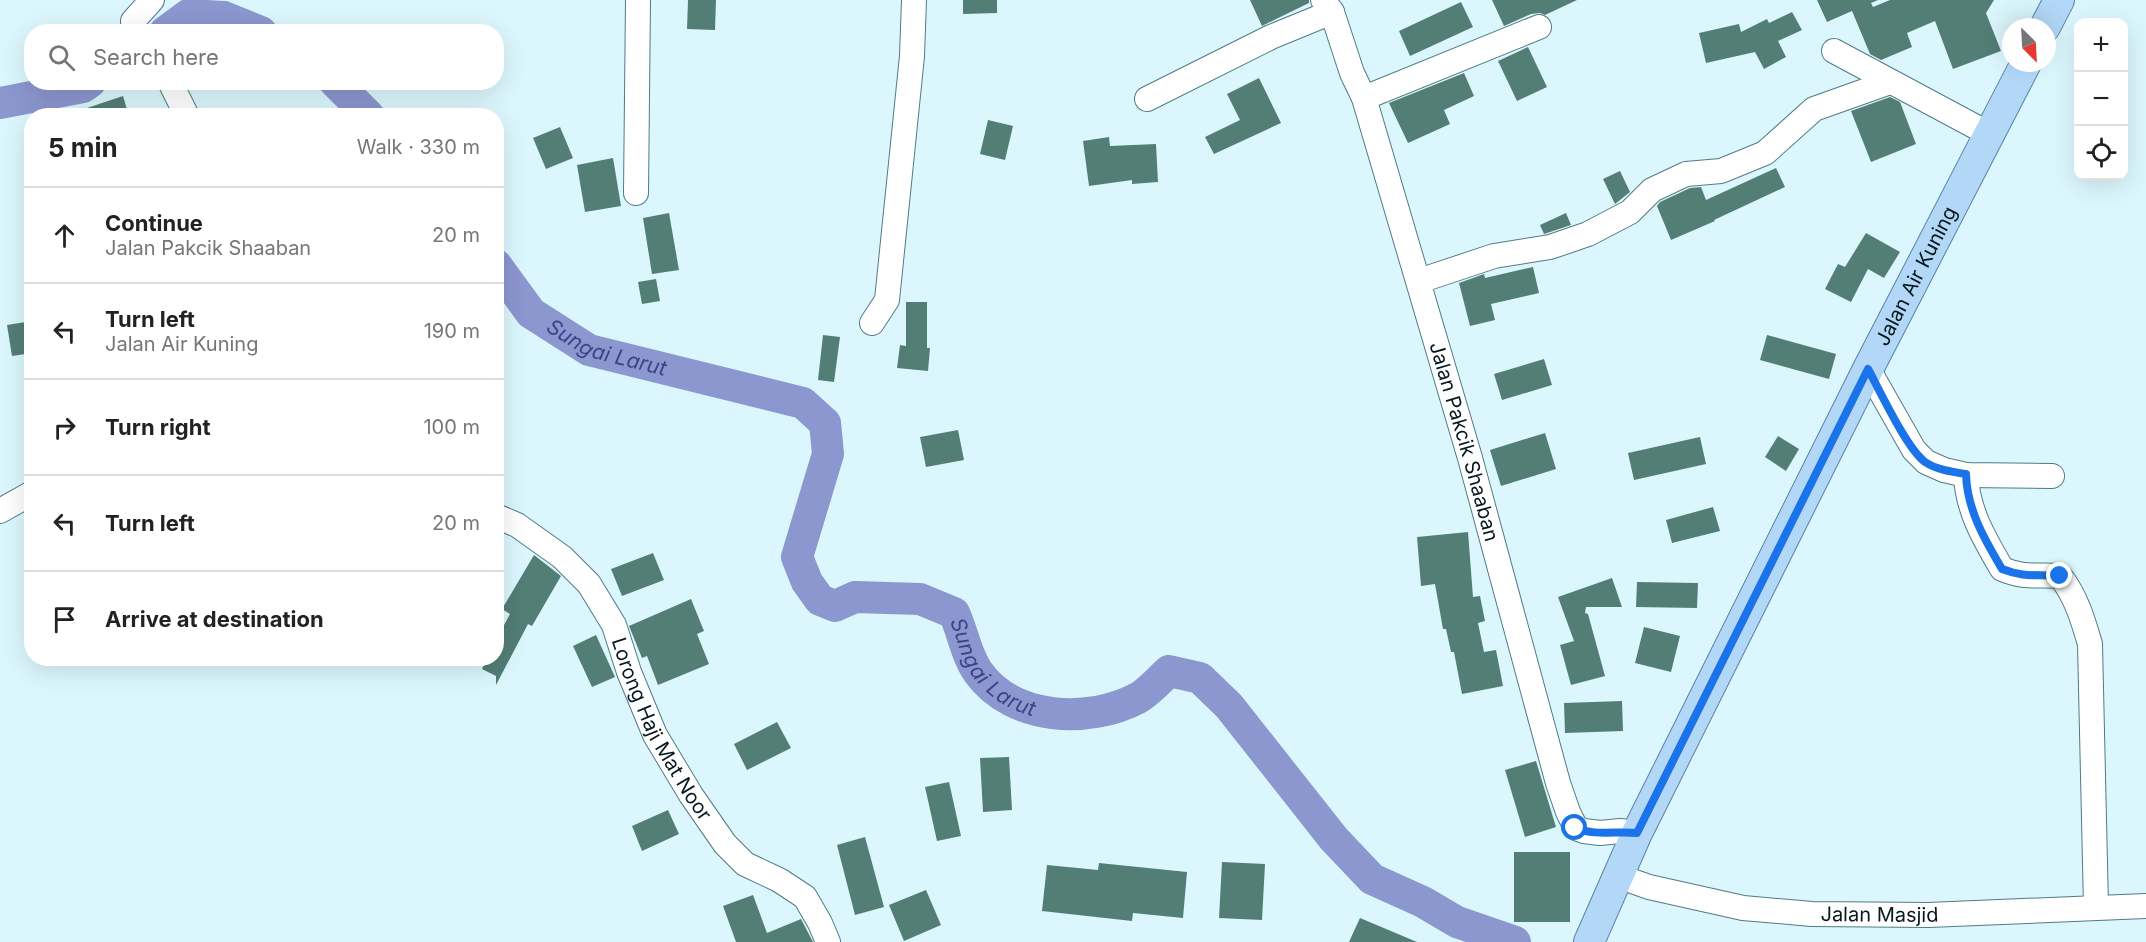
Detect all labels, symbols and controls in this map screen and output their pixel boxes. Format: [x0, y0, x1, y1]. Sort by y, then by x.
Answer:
north arrow [2002, 18, 2056, 72]
map controls [2074, 18, 2128, 180]
button: + [2074, 18, 2128, 72]
search box [24, 24, 504, 90]
icon: search [45, 41, 78, 74]
text: Search here [93, 44, 219, 70]
button: − [2074, 72, 2128, 126]
button: locate [2074, 126, 2128, 180]
text: 5 min [48, 132, 118, 163]
text: Walk · 330 m [357, 135, 480, 159]
street label: Jalan Air Kuning [1870, 202, 1962, 350]
text: Continue [105, 210, 203, 236]
icon: ahead [48, 219, 81, 252]
text: 20 m [432, 223, 480, 247]
text: Jalan Pakcik Shaaban [105, 236, 311, 260]
text: Turn left [105, 306, 195, 332]
water label: Sungai Larut [542, 313, 670, 381]
icon: left [48, 315, 81, 348]
text: 190 m [424, 319, 480, 343]
text: Jalan Air Kuning [105, 332, 258, 356]
street label: Jalan Pakcik Shaaban [1424, 339, 1504, 544]
icon: right [48, 411, 81, 444]
text: Turn right [105, 414, 211, 440]
text: 100 m [423, 415, 480, 439]
icon: left [48, 507, 81, 540]
text: Turn left [105, 510, 195, 536]
text: 20 m [432, 511, 480, 535]
route end [2046, 562, 2072, 588]
icon: arrive [48, 603, 81, 636]
text: Arrive at destination [105, 606, 324, 632]
water label: Sungai Larut [945, 614, 1040, 722]
street label: Lorong Haji Mat Noor [607, 635, 717, 825]
route start [1561, 814, 1587, 840]
street label: Jalan Masjid [1820, 902, 1939, 927]

